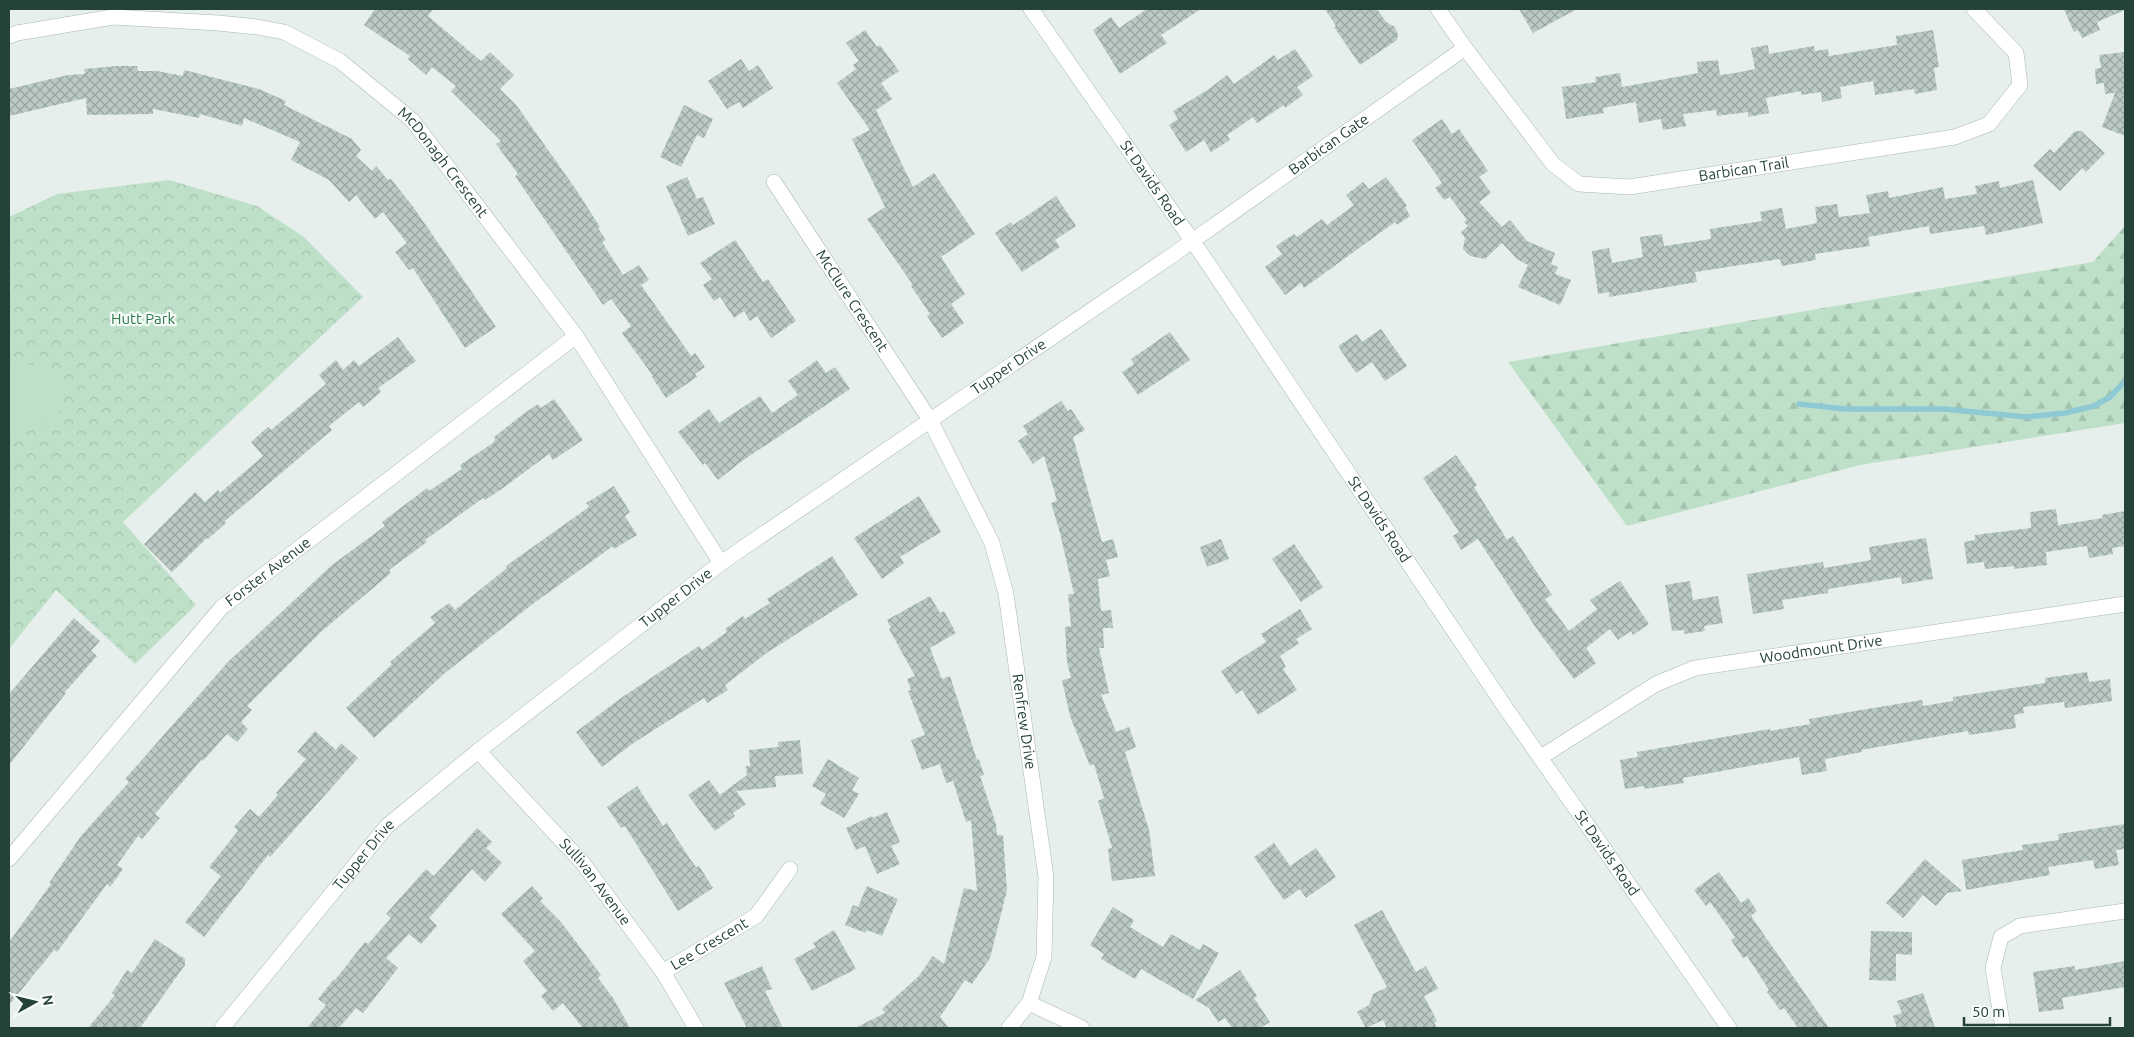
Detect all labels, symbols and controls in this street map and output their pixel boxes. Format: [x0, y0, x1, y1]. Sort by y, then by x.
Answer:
street label: McDonagh Crescent [395, 103, 492, 220]
street label: Barbican Gate [1285, 110, 1372, 178]
street label: St Davids Road [1117, 137, 1188, 229]
street label: Barbican Trail [1697, 154, 1790, 184]
street label: McClure Crescent [813, 246, 892, 355]
park label: Hutt Park [111, 310, 175, 327]
street label: Tupper Drive [968, 335, 1049, 398]
street label: St Davids Road [1345, 473, 1415, 565]
street label: Forster Avenue [222, 533, 314, 609]
street label: Tupper Drive [636, 564, 715, 631]
street label: Woodmount Drive [1759, 631, 1884, 666]
street label: Renfrew Drive [1009, 673, 1040, 770]
street label: St Davids Road [1572, 807, 1643, 899]
street label: Tupper Drive [329, 815, 397, 893]
street label: Sullivan Avenue [556, 835, 635, 928]
street label: Lee Crescent [667, 914, 751, 973]
north arrow [10, 977, 60, 1027]
text: N [39, 994, 57, 1006]
scale bar [1964, 994, 2110, 1026]
text: 50 m [1972, 1003, 2005, 1020]

